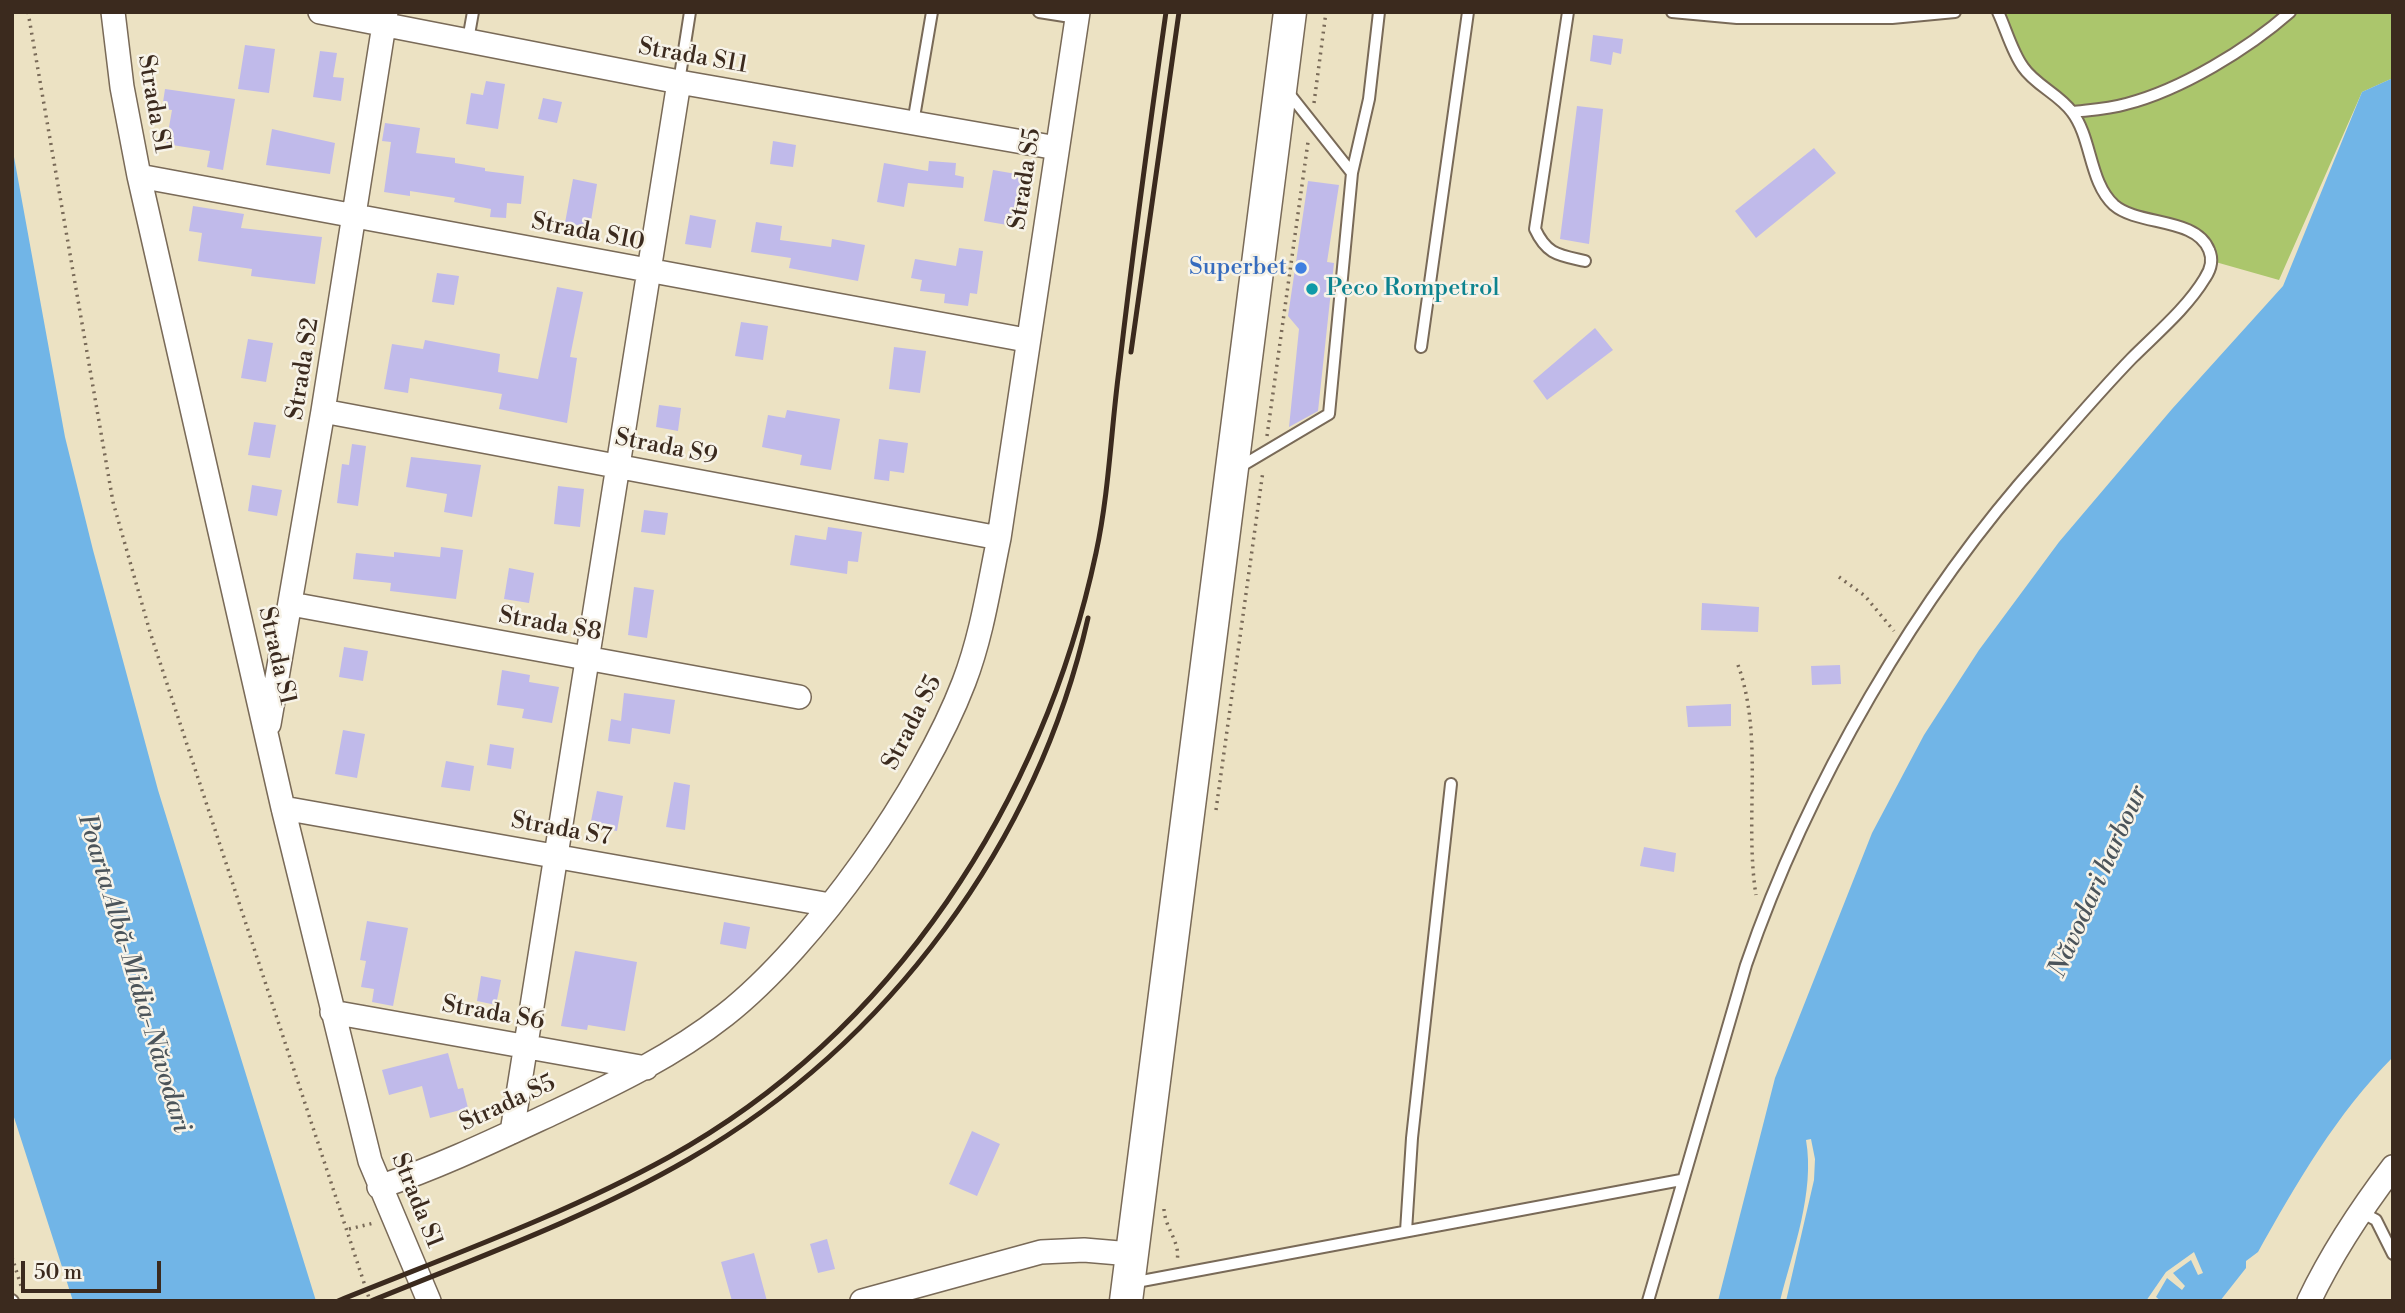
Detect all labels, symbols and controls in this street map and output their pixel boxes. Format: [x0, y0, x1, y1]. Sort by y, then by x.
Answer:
street label: Strada S11 [636, 33, 750, 81]
street label: Strada S1 [130, 52, 176, 156]
street label: Strada S5 [1004, 126, 1048, 232]
street label: Strada S10 [529, 208, 647, 258]
place label: Superbet [1189, 254, 1287, 282]
marker: Superbet [1293, 260, 1309, 276]
place label: Peco Rompetrol [1326, 275, 1500, 303]
marker: Peco Rompetrol [1304, 281, 1320, 297]
street label: Strada S2 [282, 316, 326, 422]
street label: Strada S9 [612, 424, 720, 472]
street label: Strada S8 [496, 602, 604, 648]
street label: Strada S1 [251, 604, 301, 708]
street label: Strada S5 [877, 671, 949, 775]
water label: Năvodari harbour [2043, 781, 2155, 983]
street label: Strada S7 [509, 807, 613, 853]
water label: Poarta Albă-Midia-Năvodari [70, 811, 196, 1137]
street label: Strada S6 [439, 991, 547, 1037]
street label: Strada S5 [456, 1069, 560, 1139]
street label: Strada S1 [384, 1149, 448, 1253]
scale bar [24, 1246, 164, 1290]
text: 50 m [34, 1260, 82, 1286]

